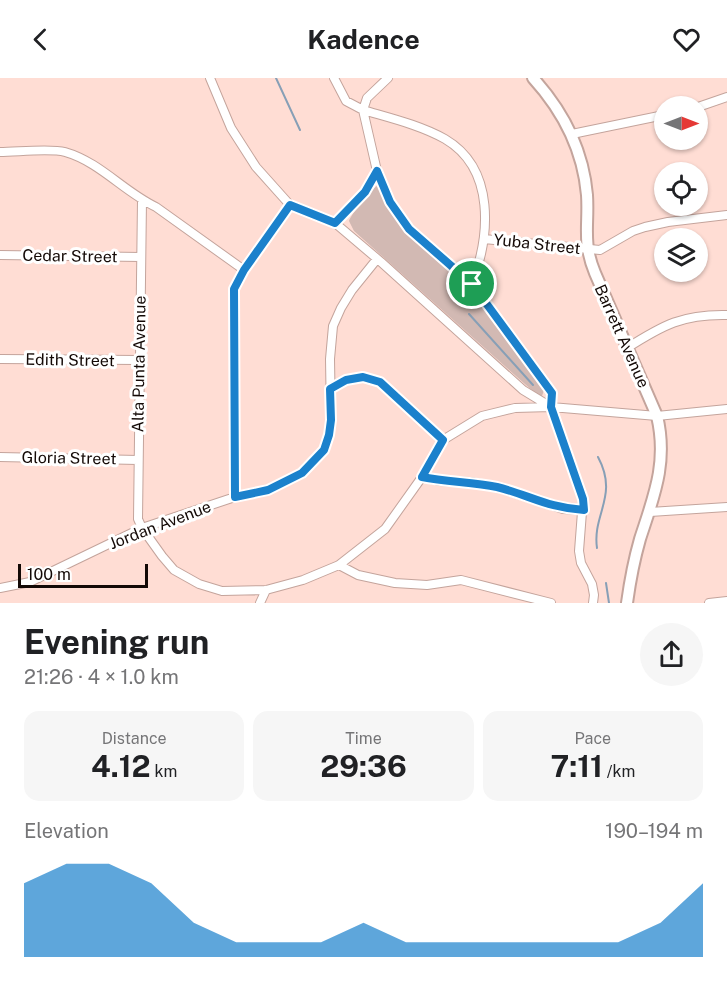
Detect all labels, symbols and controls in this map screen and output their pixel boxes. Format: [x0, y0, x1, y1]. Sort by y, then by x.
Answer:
icon: back [24, 23, 57, 56]
text: Kadence [307, 23, 420, 55]
icon: heart [670, 23, 703, 56]
north arrow [654, 96, 708, 150]
map controls [654, 96, 708, 282]
button: locate [654, 162, 708, 216]
button: layers [654, 228, 708, 282]
street label: Yuba Street [493, 230, 581, 258]
street label: Cedar Street [22, 246, 118, 266]
pin [446, 258, 497, 309]
icon: arrive [455, 267, 488, 300]
street label: Barrett Avenue [591, 281, 653, 391]
street label: Alta Punta Avenue [128, 295, 150, 433]
street label: Edith Street [25, 350, 115, 370]
street label: Gloria Street [21, 448, 117, 468]
street label: Jordan Avenue [106, 497, 214, 553]
scale bar [18, 561, 148, 588]
text: 100 m [27, 565, 71, 584]
text: Evening run [24, 623, 209, 661]
button: share [640, 623, 703, 686]
text: 21:26 · 4 × 1.0 km [24, 665, 179, 689]
text: Distance [102, 729, 167, 748]
text: Time [345, 729, 382, 748]
text: Pace [575, 729, 611, 748]
text: 4.12 [91, 748, 151, 784]
text: 29:36 [320, 748, 407, 784]
text: 7:11 [550, 748, 603, 784]
text: km [151, 762, 177, 781]
text: /km [603, 762, 635, 781]
text: Elevation [24, 819, 109, 843]
text: 190–194 m [605, 819, 703, 843]

